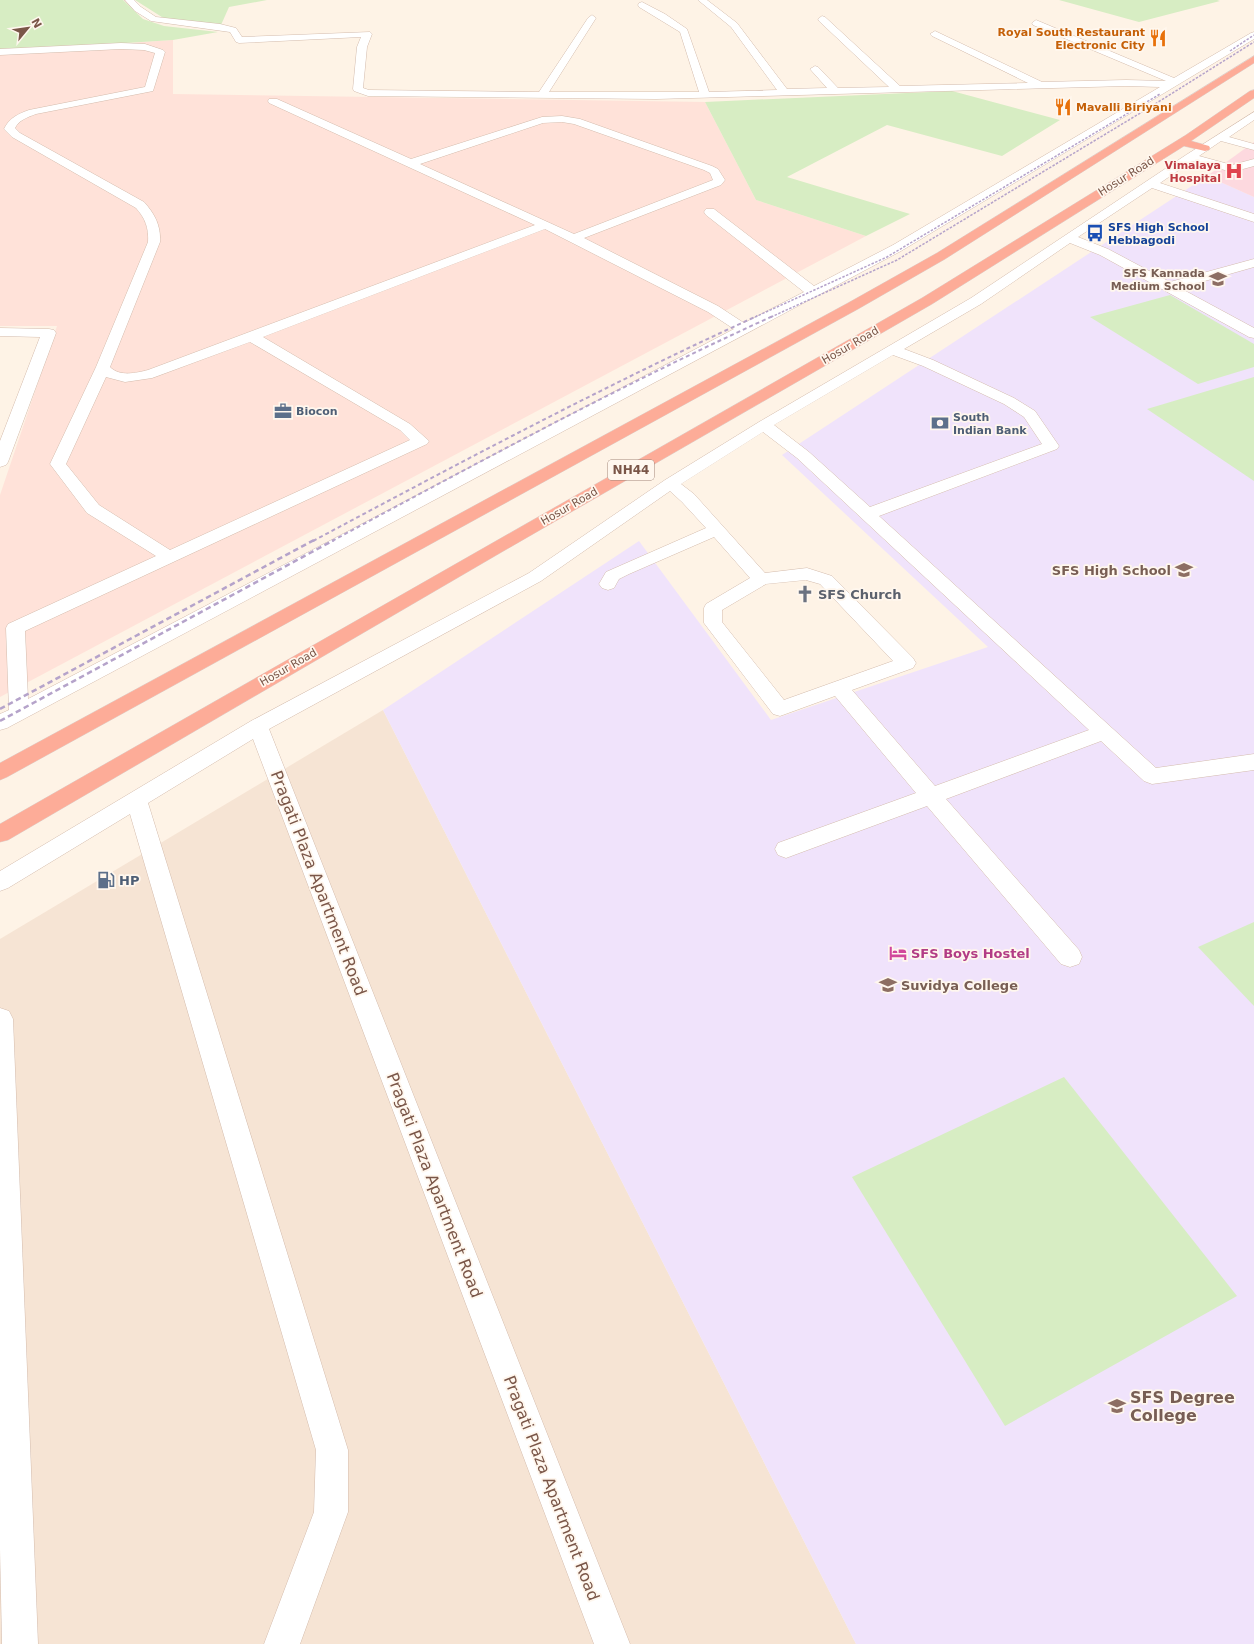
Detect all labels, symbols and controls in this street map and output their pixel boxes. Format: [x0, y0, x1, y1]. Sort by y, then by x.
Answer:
north arrow [8, 8, 48, 48]
text: N [28, 16, 44, 31]
place label: Royal South Restaurant Electronic City [998, 26, 1145, 52]
restaurant icon: Royal South Restaurant Electronic City [1148, 28, 1168, 48]
restaurant icon: Mavalli Biriyani [1053, 97, 1073, 117]
place label: Mavalli Biriyani [1076, 101, 1172, 114]
street label: Hosur Road [1096, 154, 1157, 199]
place label: Vimalaya Hospital [1165, 159, 1221, 185]
hospital icon: Vimalaya Hospital [1224, 161, 1244, 181]
place label: SFS High School Hebbagodi [1108, 221, 1209, 247]
bus stop icon: SFS High School Hebbagodi [1085, 223, 1105, 243]
place label: SFS Kannada Medium School [1111, 267, 1205, 293]
school or university icon: SFS Kannada Medium School [1208, 269, 1228, 289]
street label: Hosur Road [820, 324, 881, 367]
office icon: Biocon [273, 401, 293, 421]
place label: Biocon [296, 405, 338, 418]
place label: South Indian Bank [953, 411, 1027, 437]
bank icon: South Indian Bank [930, 413, 950, 433]
road number: NH44 [608, 460, 654, 480]
street label: Hosur Road [539, 485, 600, 528]
school or university icon: SFS High School [1174, 560, 1194, 580]
place label: SFS High School [1052, 563, 1171, 578]
church icon: SFS Church [795, 584, 815, 604]
place label: SFS Church [818, 587, 902, 602]
street label: Hosur Road [258, 646, 319, 689]
street label: Pragati Plaza Apartment Road [267, 768, 370, 998]
fuel station icon: HP [96, 870, 116, 890]
place label: HP [119, 873, 139, 888]
hotel icon: SFS Boys Hostel [888, 943, 908, 963]
place label: SFS Boys Hostel [911, 946, 1030, 961]
school or university icon: Suvidya College [878, 975, 898, 995]
place label: Suvidya College [901, 978, 1018, 993]
street label: Pragati Plaza Apartment Road [383, 1070, 486, 1300]
street label: Pragati Plaza Apartment Road [500, 1373, 603, 1603]
place label: SFS Degree College [1130, 1388, 1235, 1425]
school or university icon: SFS Degree College [1107, 1396, 1127, 1416]

